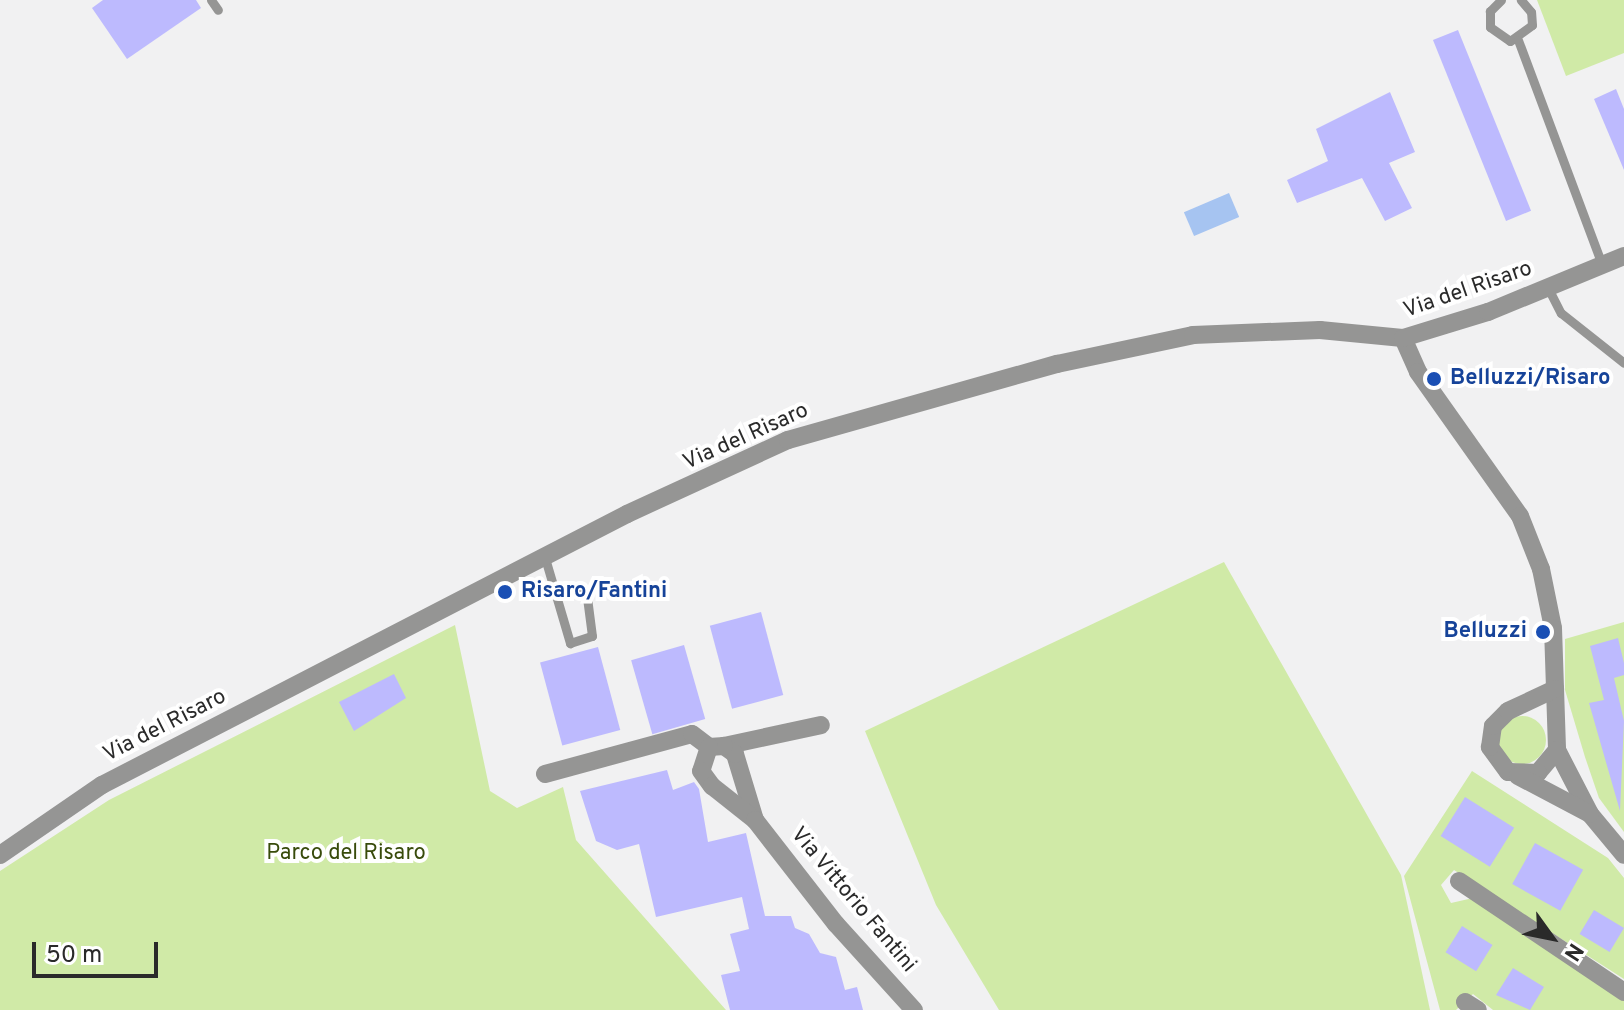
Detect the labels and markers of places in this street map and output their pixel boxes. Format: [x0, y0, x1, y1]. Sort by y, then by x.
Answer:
place label: Belluzzi/Risaro [1450, 366, 1610, 392]
marker: Belluzzi/Risaro [1425, 370, 1443, 388]
place label: Risaro/Fantini [521, 579, 667, 605]
marker: Risaro/Fantini [496, 583, 514, 601]
place label: Belluzzi [1443, 619, 1527, 645]
marker: Belluzzi [1534, 623, 1552, 641]

